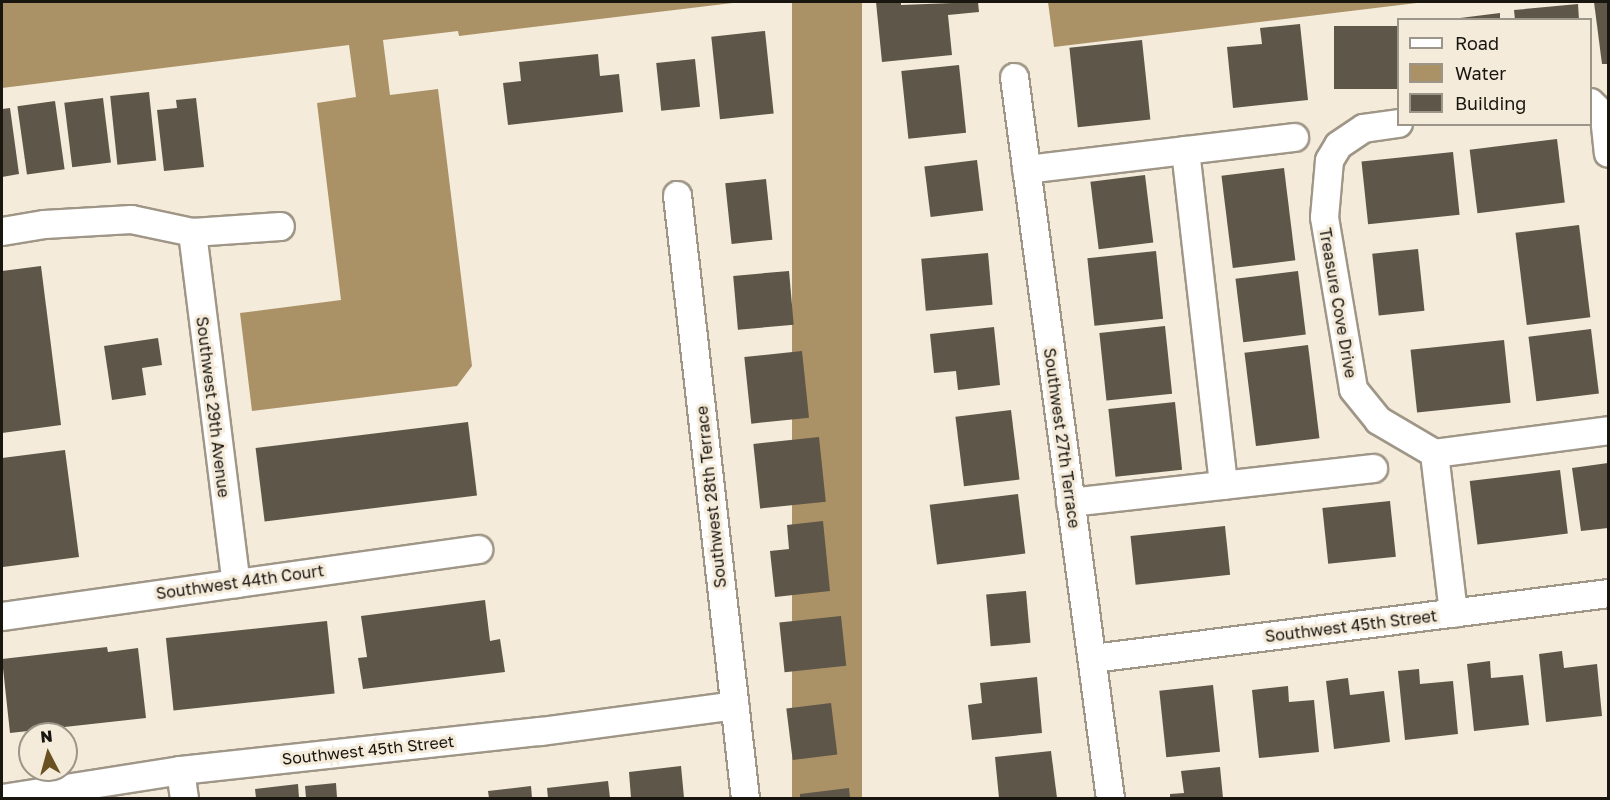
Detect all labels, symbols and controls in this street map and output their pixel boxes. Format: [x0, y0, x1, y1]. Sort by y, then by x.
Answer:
legend [1397, 18, 1592, 126]
text: Road [1455, 32, 1499, 54]
text: Water [1455, 62, 1506, 84]
text: Building [1455, 92, 1526, 114]
street label: Treasure Cove Drive [1315, 226, 1361, 380]
street label: Southwest 29th Avenue [192, 315, 234, 499]
street label: Southwest 27th Terrace [1040, 347, 1084, 529]
street label: Southwest 28th Terrace [692, 405, 730, 589]
street label: Southwest 44th Court [155, 561, 325, 603]
street label: Southwest 45th Street [1264, 606, 1438, 646]
north arrow [18, 722, 78, 782]
text: N [39, 726, 53, 747]
street label: Southwest 45th Street [281, 731, 455, 769]

